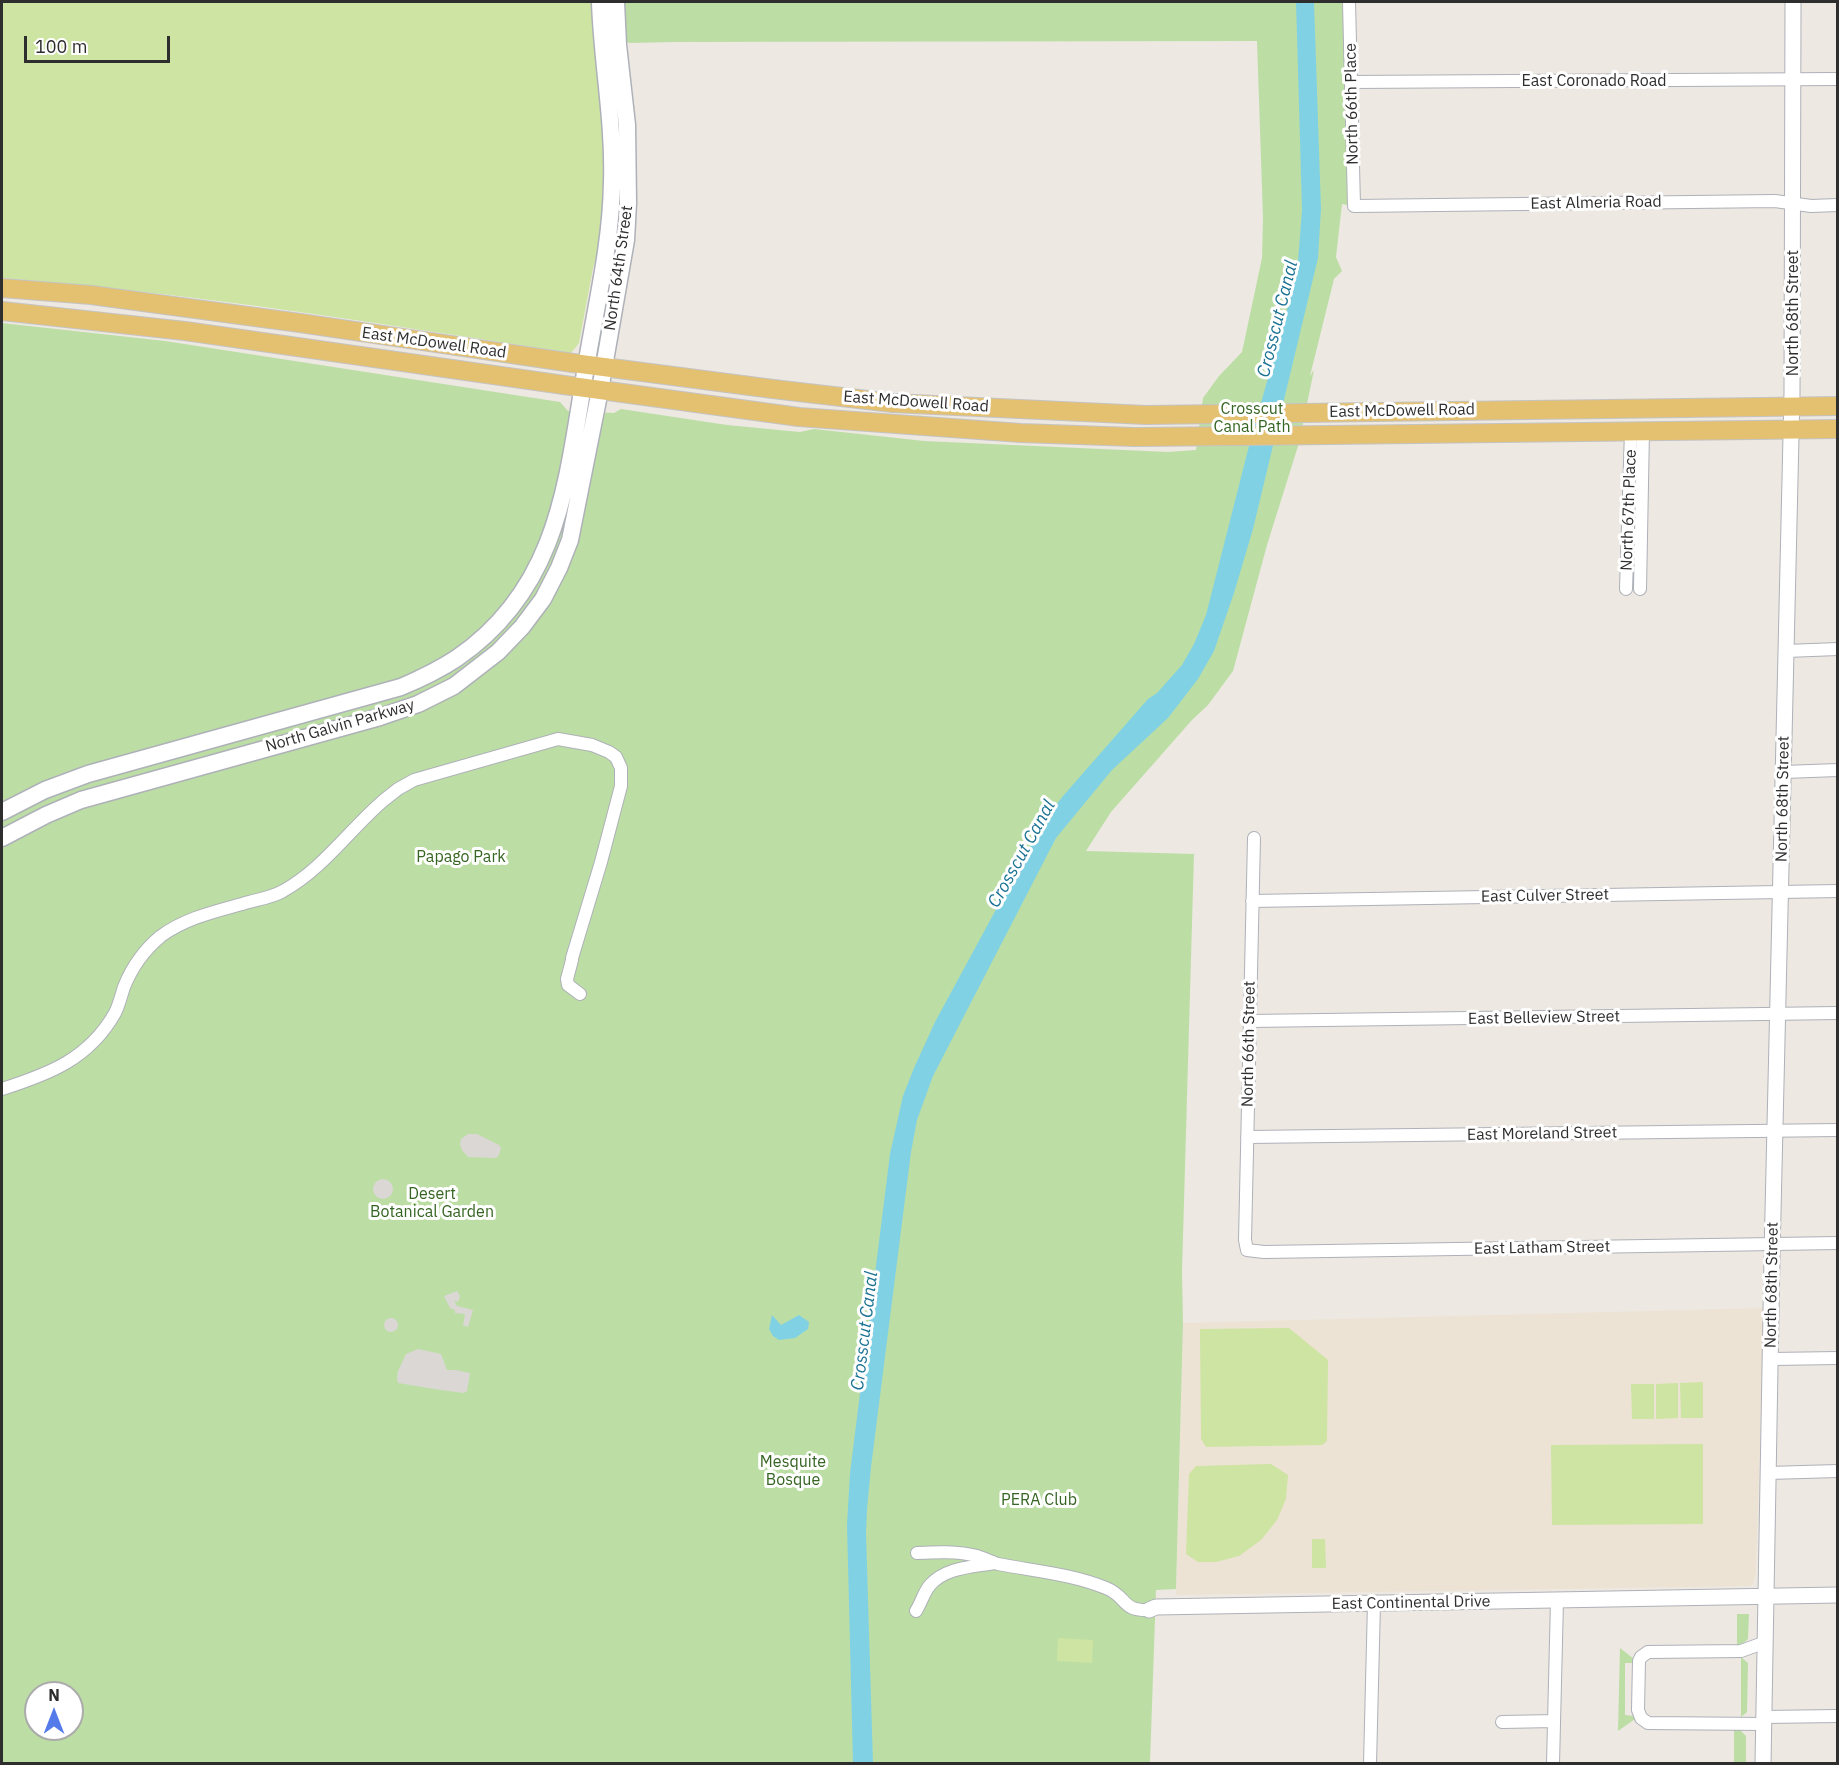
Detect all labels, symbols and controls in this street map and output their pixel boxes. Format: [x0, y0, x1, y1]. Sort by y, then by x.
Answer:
scale bar [27, 24, 172, 62]
text: 100 m [35, 35, 87, 58]
street label: North 66th Place [1341, 43, 1363, 165]
street label: East Coronado Road [1521, 71, 1667, 91]
street label: East Almeria Road [1530, 192, 1662, 214]
street label: North 64th Street [601, 204, 637, 332]
street label: North 68th Street [1783, 250, 1803, 376]
water label: Crosscut Canal [1253, 258, 1303, 380]
street label: East McDowell Road [360, 323, 508, 363]
street label: East McDowell Road [843, 387, 989, 417]
park label: Crosscut Canal Path [1213, 399, 1291, 437]
street label: East McDowell Road [1329, 400, 1475, 422]
street label: North 67th Place [1617, 449, 1641, 571]
street label: North Galvin Parkway [263, 696, 417, 756]
street label: North 68th Street [1772, 736, 1794, 862]
water label: Crosscut Canal [984, 796, 1060, 912]
park label: Papago Park [416, 847, 506, 867]
street label: East Culver Street [1481, 885, 1609, 907]
street label: North 66th Street [1238, 981, 1260, 1107]
street label: East Belleview Street [1468, 1007, 1620, 1029]
street label: East Moreland Street [1467, 1123, 1617, 1145]
park label: Desert Botanical Garden [370, 1184, 494, 1222]
street label: North 68th Street [1761, 1222, 1783, 1348]
street label: East Latham Street [1474, 1237, 1610, 1259]
water label: Crosscut Canal [847, 1270, 883, 1392]
park label: Mesquite Bosque [760, 1452, 826, 1490]
park label: PERA Club [1001, 1490, 1077, 1510]
street label: East Continental Drive [1331, 1592, 1491, 1614]
north arrow [24, 1681, 84, 1741]
text: N [48, 1685, 60, 1705]

